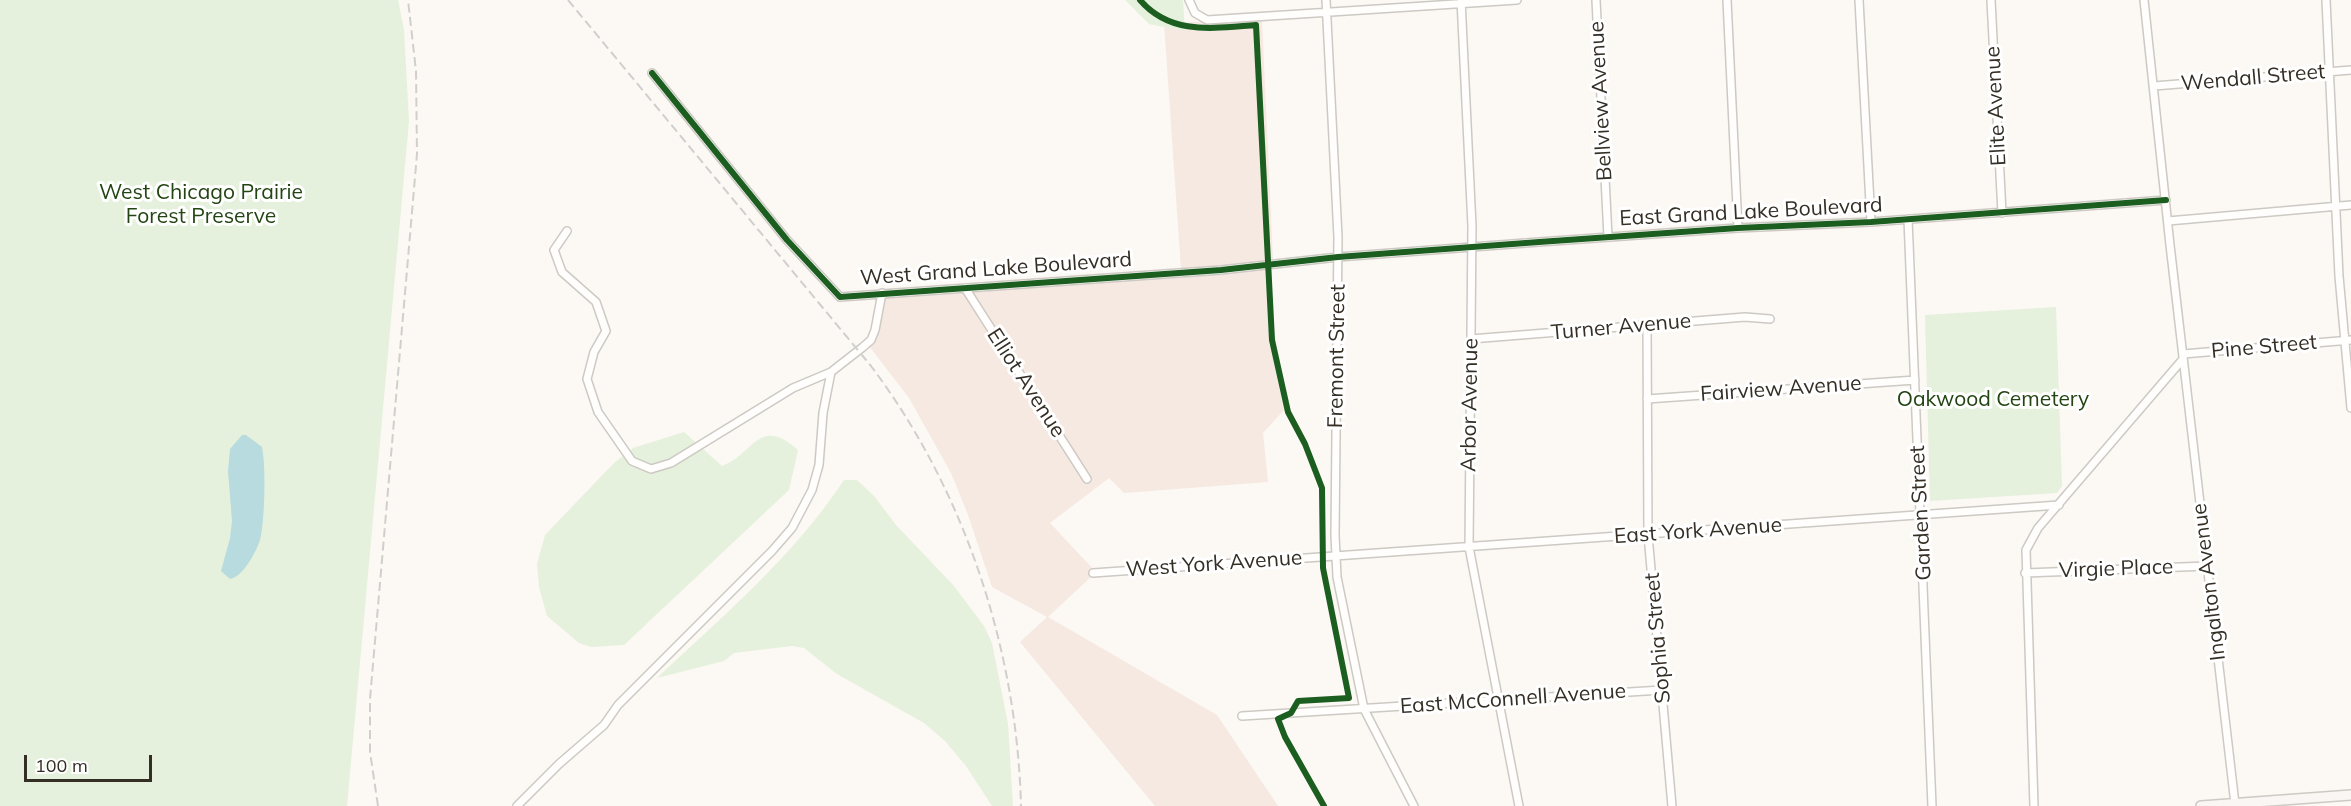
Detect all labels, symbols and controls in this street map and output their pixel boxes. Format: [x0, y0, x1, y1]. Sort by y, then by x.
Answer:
street label: Bellview Avenue [1584, 20, 1618, 182]
street label: Elite Avenue [1980, 46, 2012, 166]
street label: Wendall Street [2180, 59, 2326, 97]
park label: West Chicago Prairie Forest Preserve [99, 180, 303, 230]
street label: East Grand Lake Boulevard [1619, 193, 1883, 231]
street label: West Grand Lake Boulevard [859, 247, 1133, 291]
street label: Fremont Street [1323, 284, 1351, 428]
street label: Turner Avenue [1550, 308, 1692, 346]
street label: Elliot Avenue [981, 324, 1071, 442]
street label: Pine Street [2210, 330, 2318, 364]
street label: Arbor Avenue [1456, 338, 1484, 472]
street label: Fairview Avenue [1700, 371, 1862, 407]
park label: Oakwood Cemetery [1897, 387, 2089, 413]
street label: Garden Street [1905, 445, 1937, 581]
street label: Ingalton Avenue [2187, 502, 2231, 662]
street label: East York Avenue [1613, 513, 1783, 549]
street label: West York Avenue [1125, 545, 1303, 583]
street label: Virgie Place [2058, 554, 2174, 584]
street label: Sophia Street [1640, 572, 1676, 704]
street label: East McConnell Avenue [1399, 679, 1627, 719]
scale bar [27, 743, 154, 781]
text: 100 m [35, 754, 88, 777]

